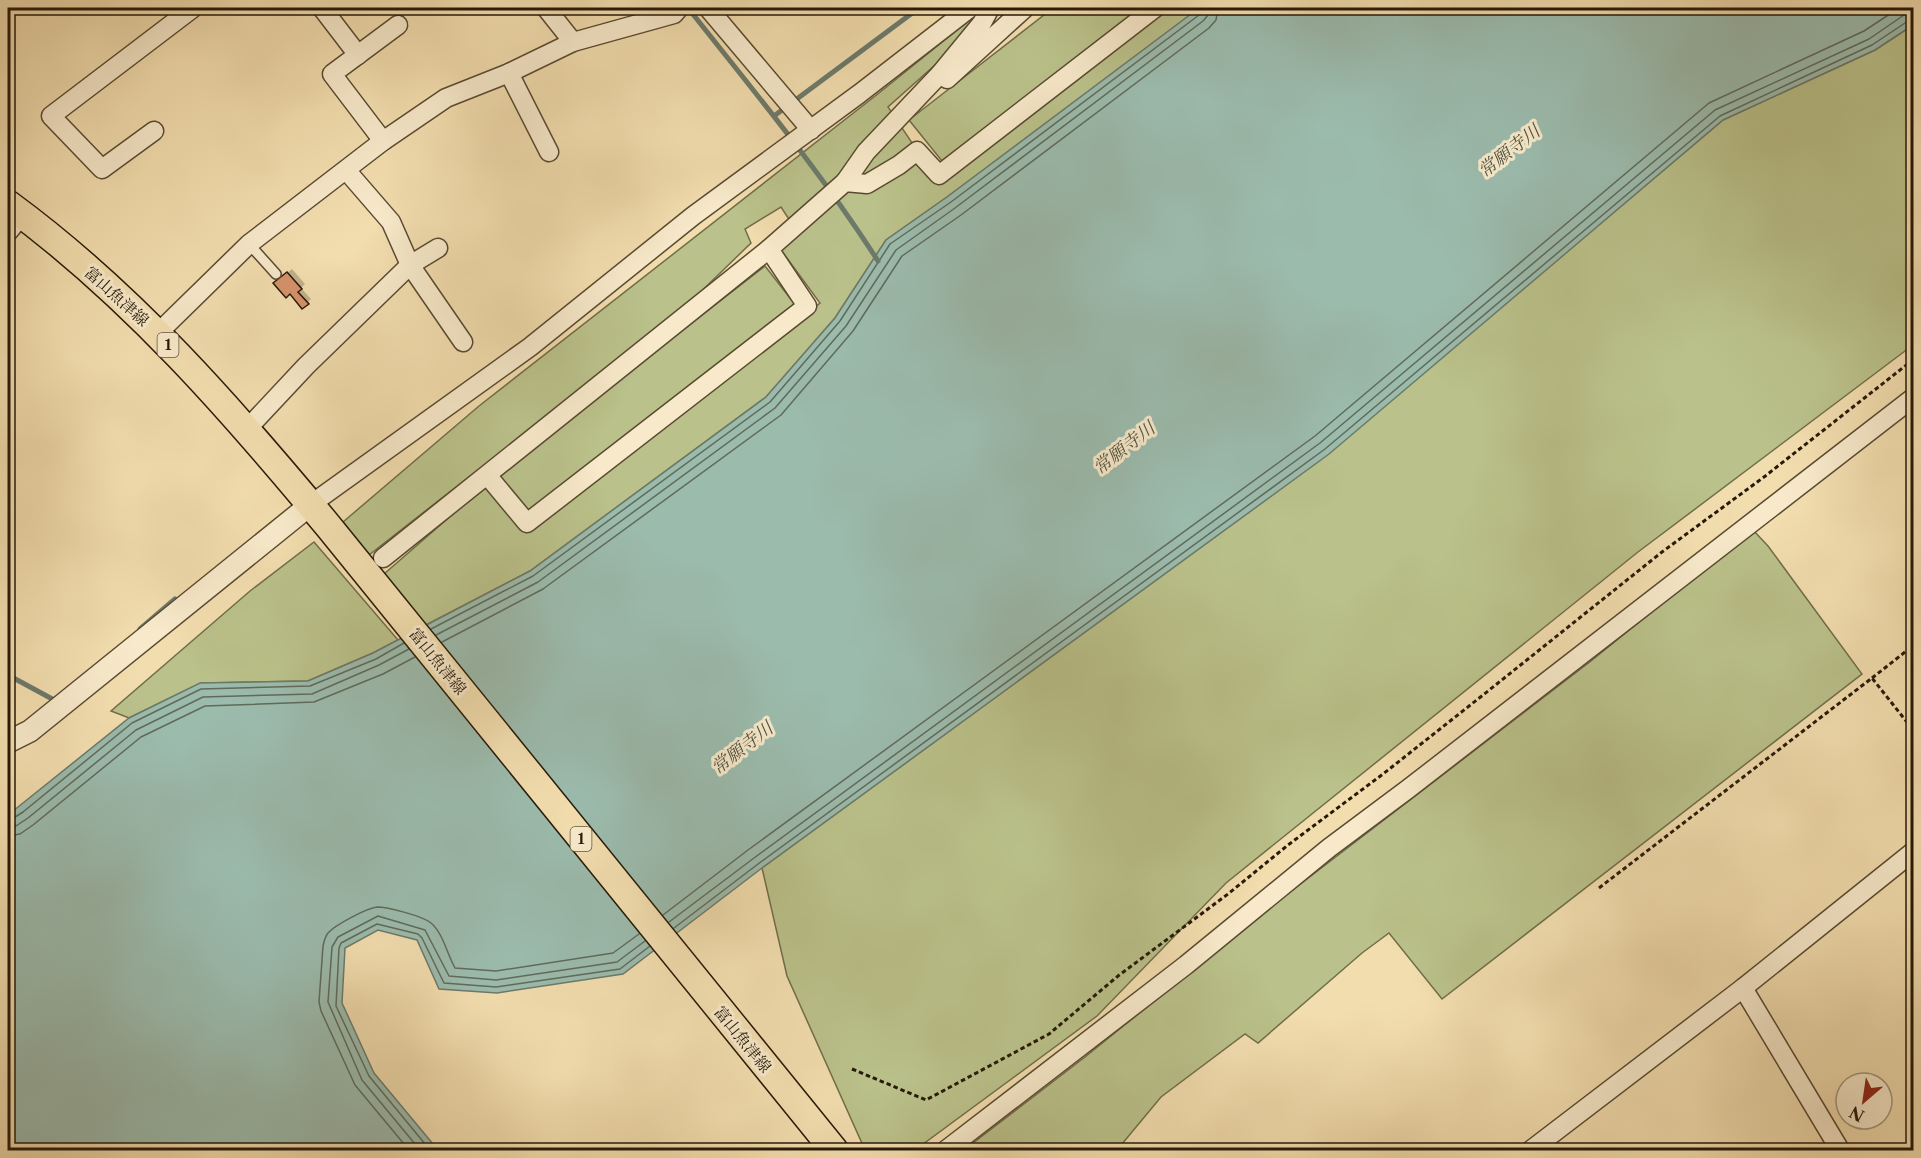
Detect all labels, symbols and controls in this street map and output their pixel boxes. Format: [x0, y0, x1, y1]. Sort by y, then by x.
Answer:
water label: 常願寺川 [1474, 119, 1546, 182]
street label: 富山魚津線 [81, 262, 153, 330]
road number: 1 [158, 333, 178, 357]
water label: 常願寺川 [1089, 416, 1161, 479]
street label: 富山魚津線 [405, 624, 471, 698]
water label: 常願寺川 [707, 716, 779, 779]
road number: 1 [570, 827, 592, 851]
street label: 富山魚津線 [710, 1002, 776, 1076]
north arrow [1834, 1071, 1894, 1131]
text: N [1846, 1102, 1868, 1126]

